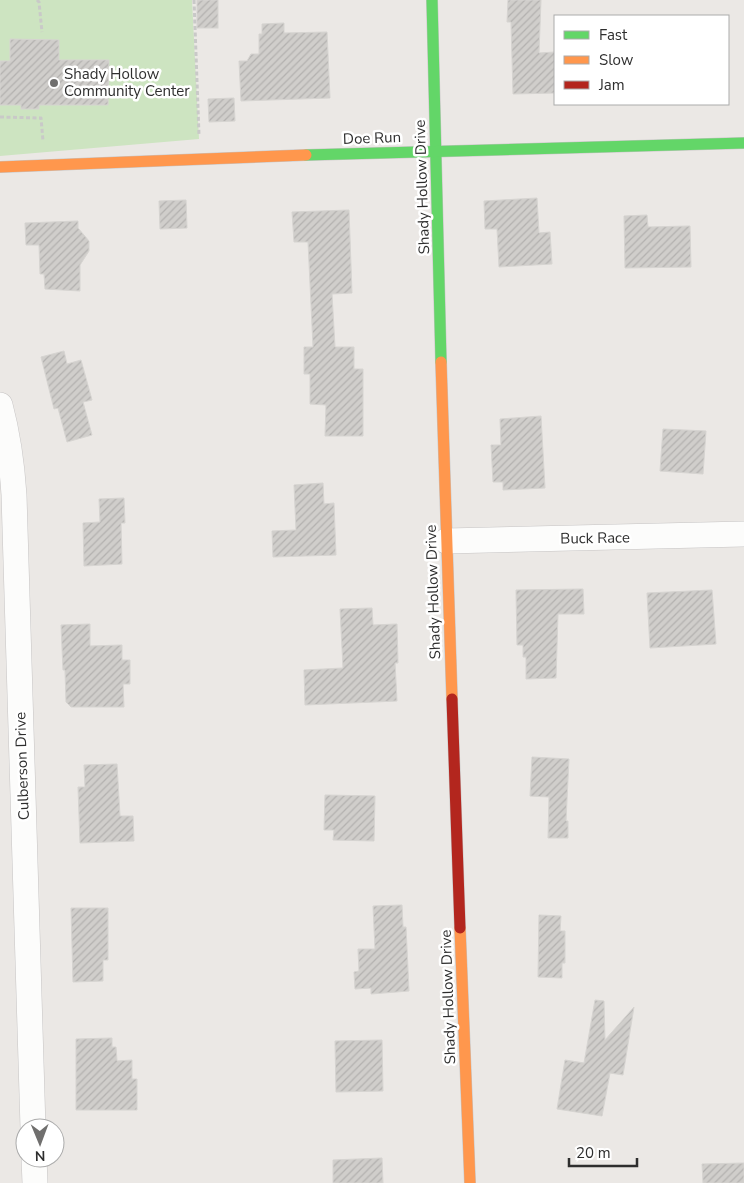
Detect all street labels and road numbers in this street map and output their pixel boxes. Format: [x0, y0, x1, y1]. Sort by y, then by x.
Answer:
street label: Shady Hollow Drive [410, 119, 434, 255]
street label: Doe Run [343, 127, 401, 149]
street label: Shady Hollow Drive [421, 524, 445, 660]
street label: Buck Race [560, 527, 630, 549]
street label: Culberson Drive [10, 712, 34, 820]
street label: Shady Hollow Drive [436, 929, 460, 1065]

